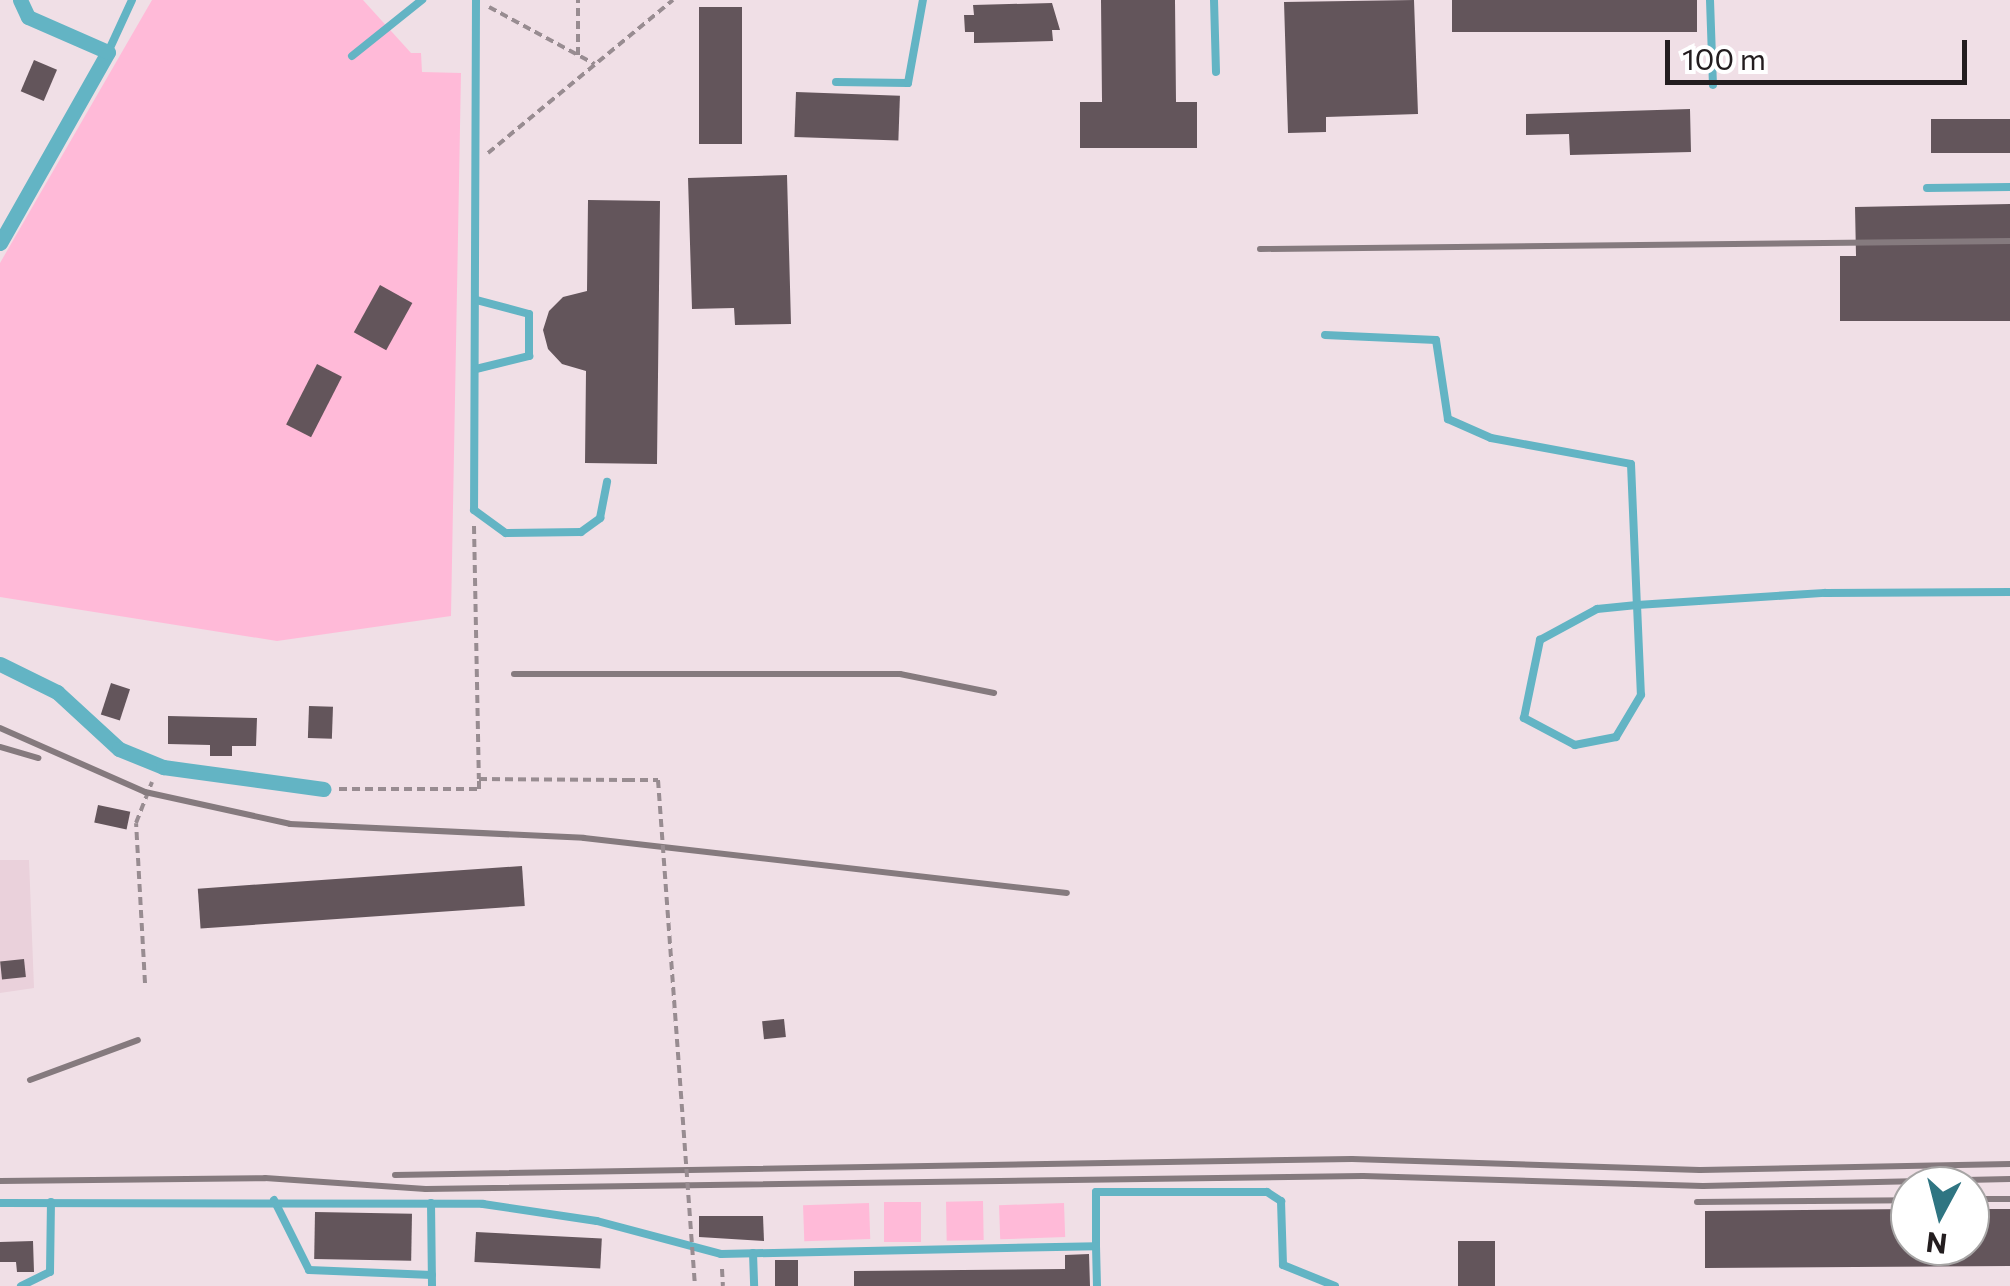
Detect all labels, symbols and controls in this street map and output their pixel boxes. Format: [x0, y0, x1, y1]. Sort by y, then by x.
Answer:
scale bar [1670, 20, 1972, 82]
text: 100 m [1682, 39, 1766, 76]
north arrow [1890, 1166, 1990, 1266]
text: N [1924, 1226, 1949, 1262]

